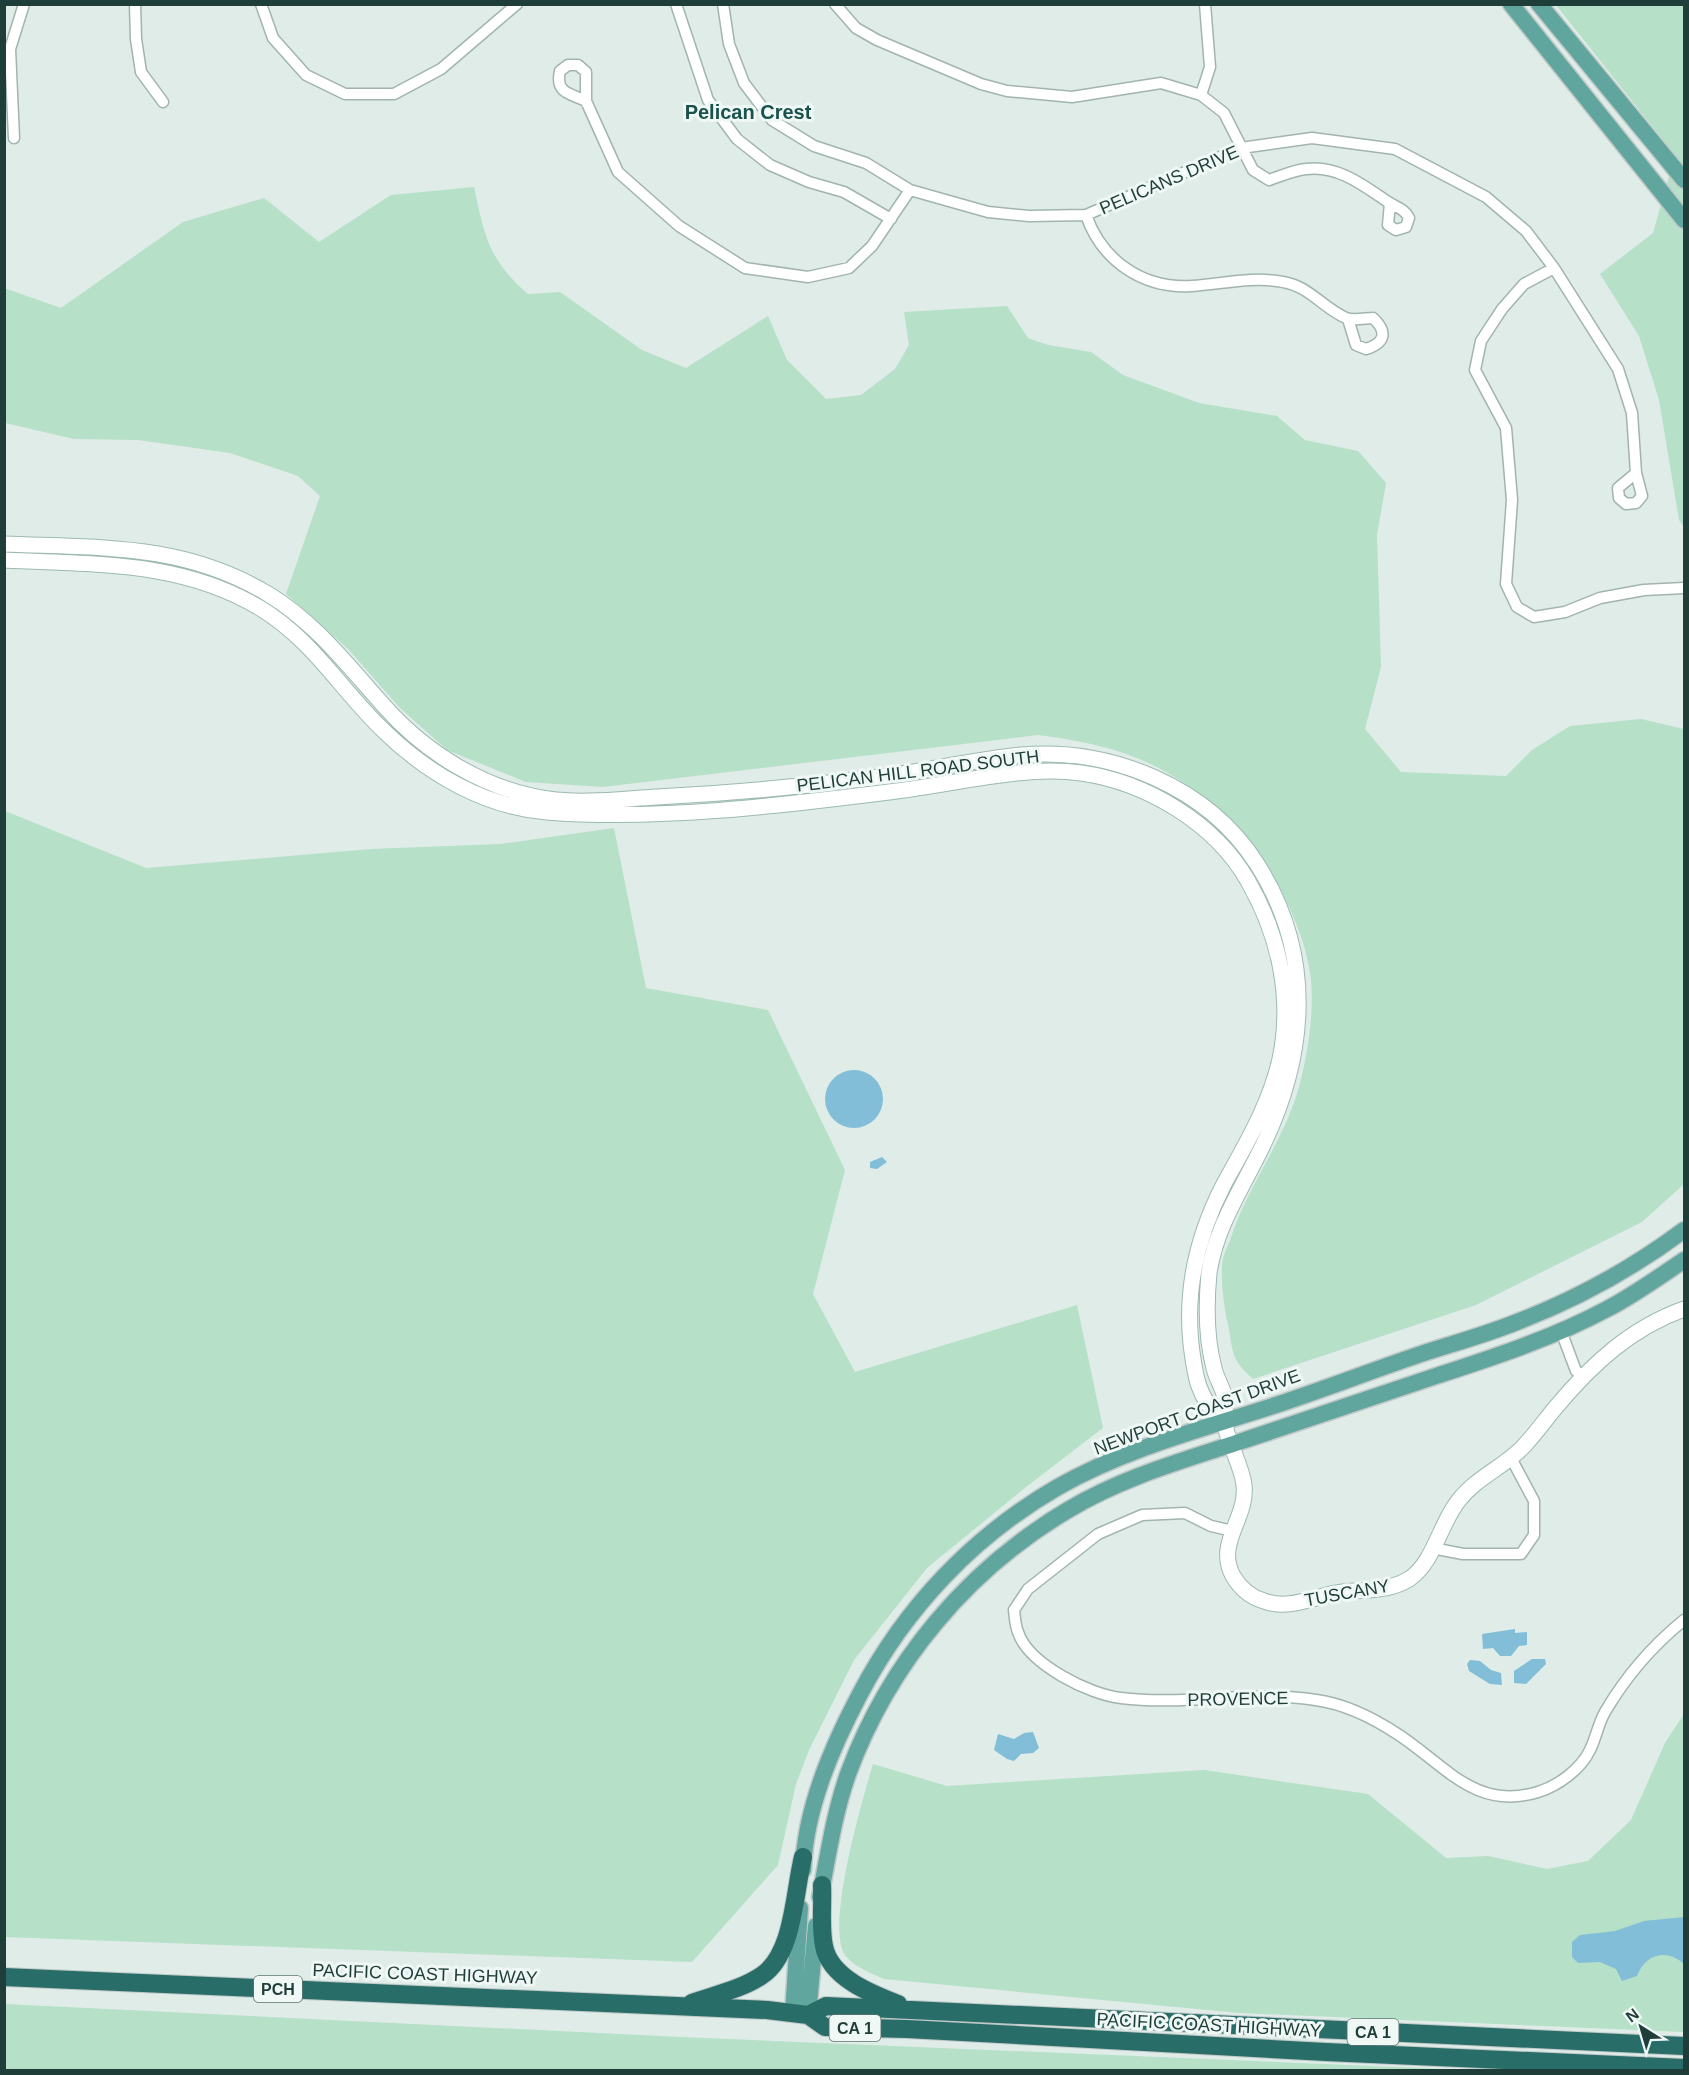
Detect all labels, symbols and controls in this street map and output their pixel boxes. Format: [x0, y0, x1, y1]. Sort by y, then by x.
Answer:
district label: Pelican Crest [685, 101, 812, 123]
street label: PELICANS DRIVE [1096, 142, 1242, 218]
street label: PELICAN HILL ROAD SOUTH [795, 746, 1041, 796]
street label: NEWPORT COAST DRIVE [1091, 1365, 1303, 1459]
street label: TUSCANY [1303, 1576, 1391, 1610]
street label: PROVENCE [1187, 1688, 1289, 1710]
street label: PACIFIC COAST HIGHWAY [312, 1960, 538, 1988]
road number: PCH [254, 1976, 302, 2002]
north arrow [1611, 1997, 1671, 2057]
text: N [1623, 2005, 1642, 2026]
street label: PACIFIC COAST HIGHWAY [1096, 2009, 1322, 2041]
road number: CA 1 [830, 2015, 880, 2041]
road number: CA 1 [1348, 2019, 1398, 2045]

